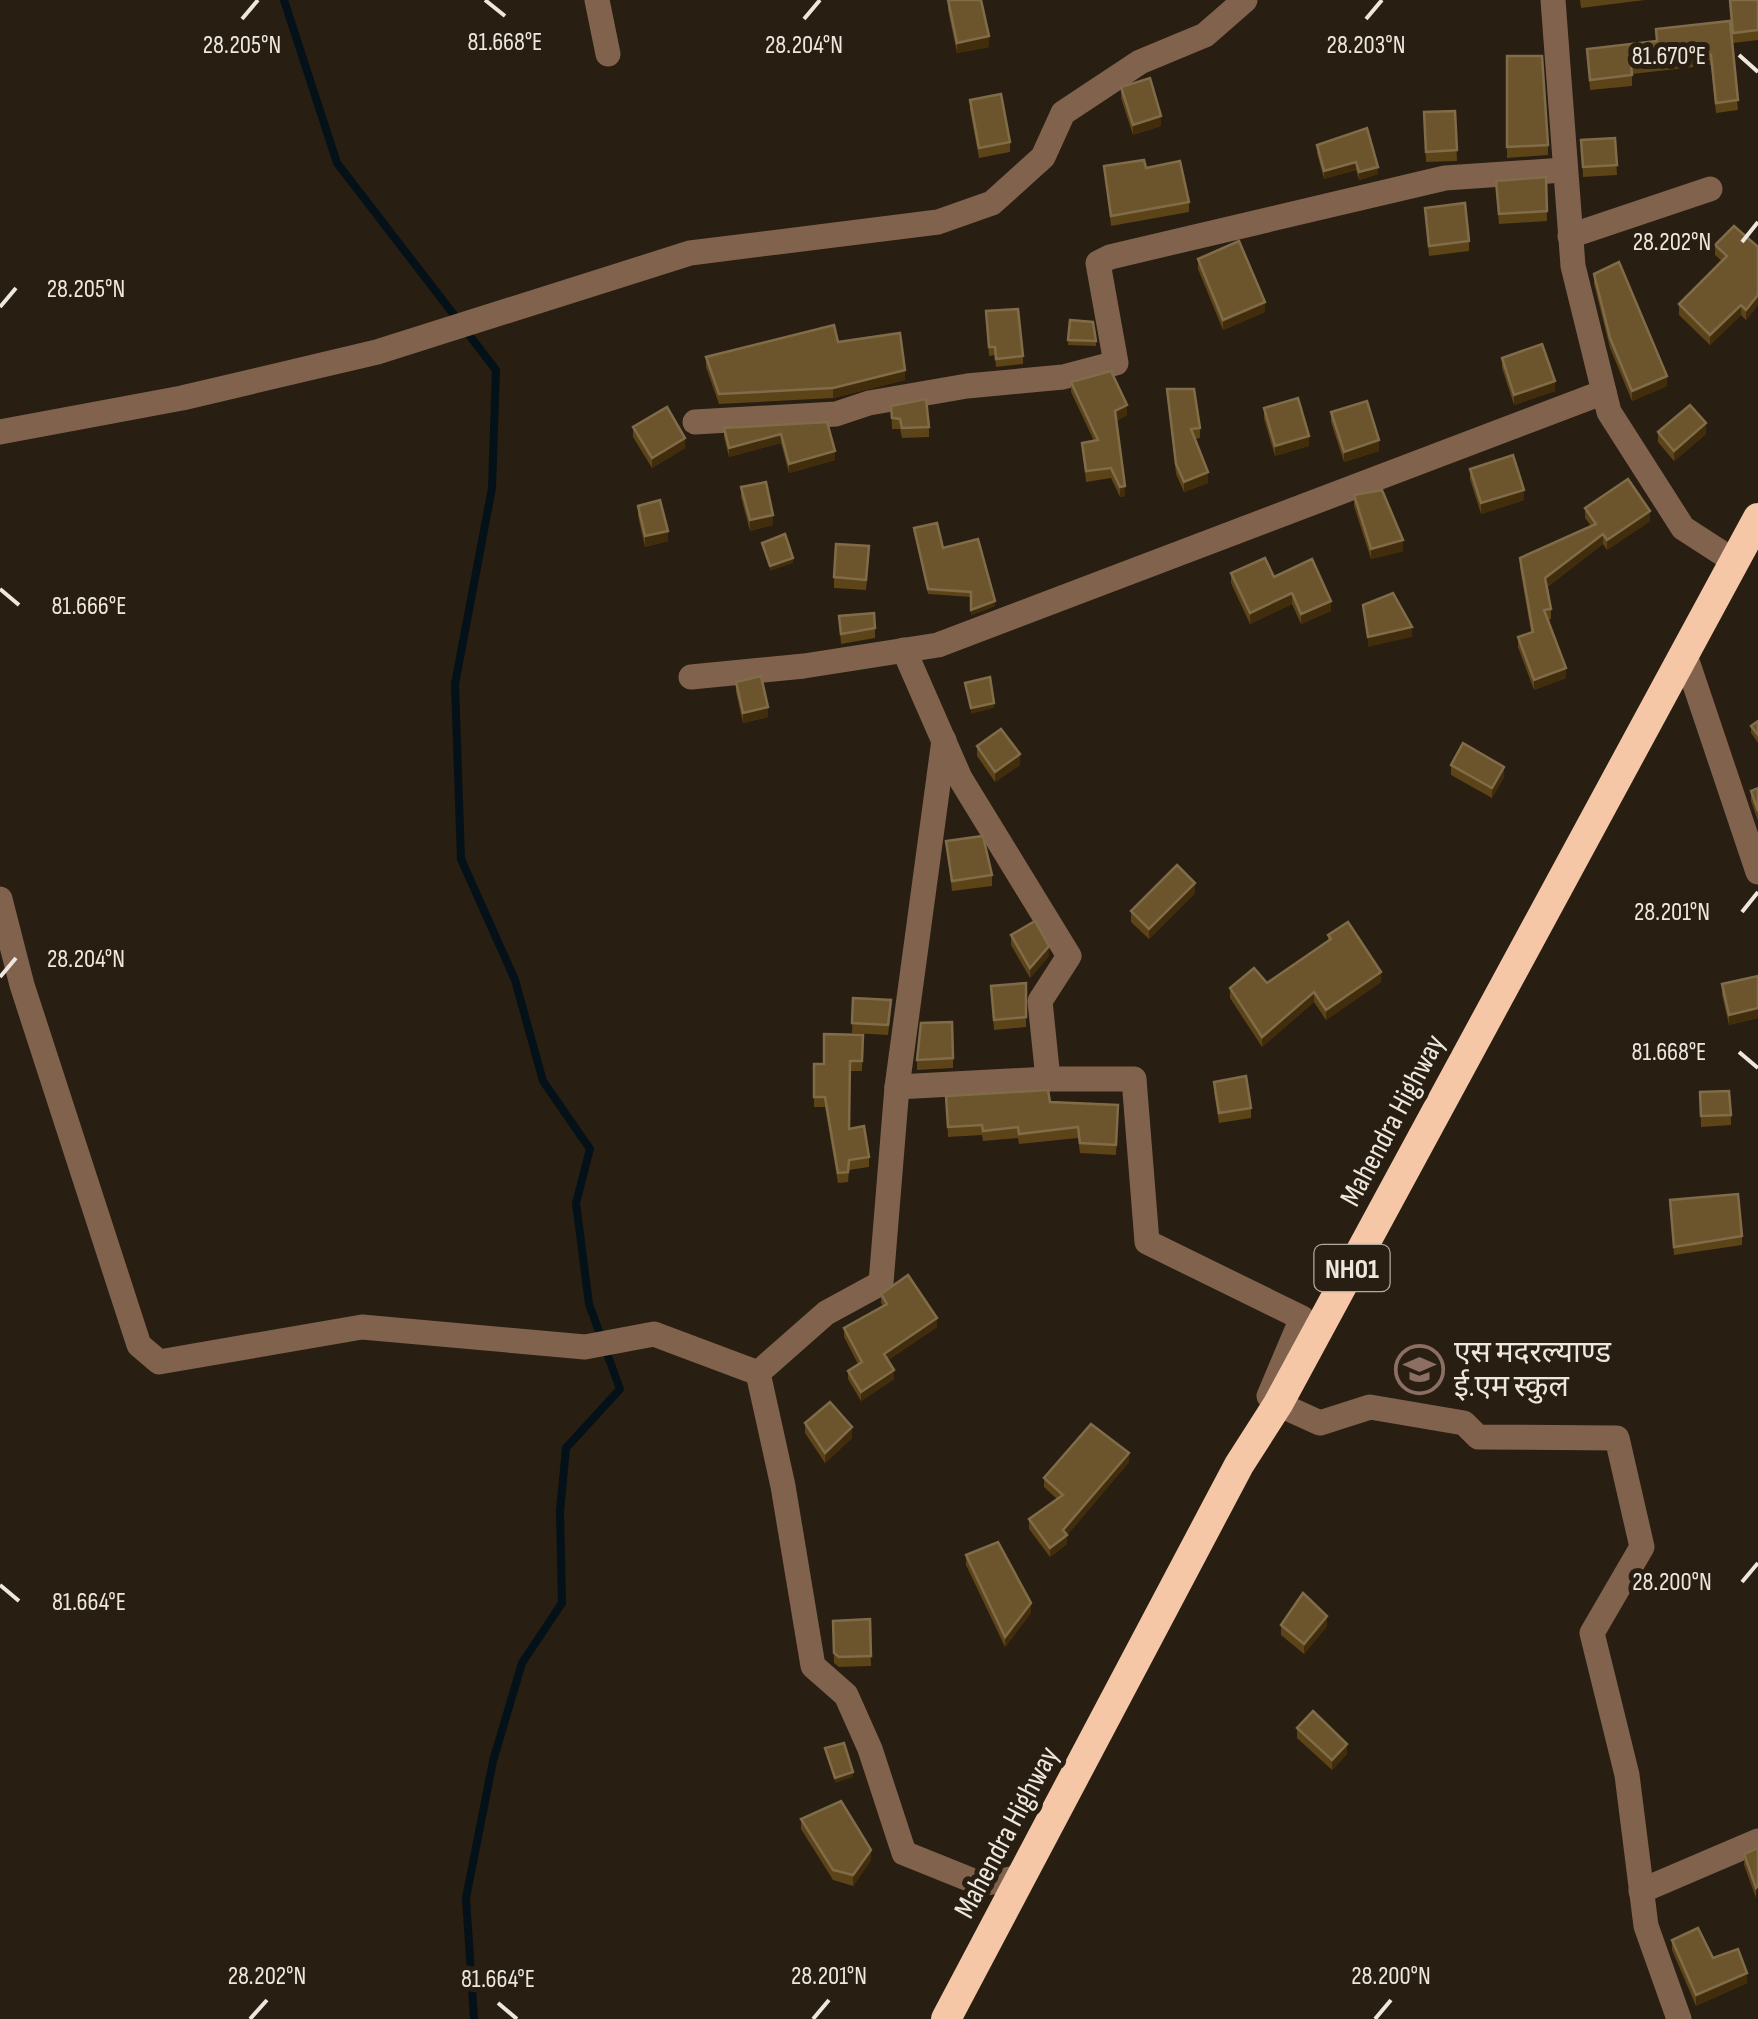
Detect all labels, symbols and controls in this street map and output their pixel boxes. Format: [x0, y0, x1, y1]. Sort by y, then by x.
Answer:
text: 81.668°E [468, 27, 542, 58]
text: 28.205°N [203, 30, 281, 61]
text: 28.204°N [765, 30, 843, 61]
text: 28.203°N [1327, 30, 1405, 61]
text: 81.670°E [1632, 41, 1706, 72]
text: 28.202°N [1633, 227, 1711, 258]
text: 28.205°N [47, 274, 125, 305]
text: 81.666°E [51, 591, 127, 622]
text: 28.201°N [1634, 897, 1710, 928]
text: 28.204°N [47, 944, 125, 975]
street label: Mahendra Highway [1333, 1028, 1453, 1212]
text: 81.668°E [1632, 1037, 1706, 1068]
road number: NH01 [1314, 1245, 1390, 1291]
place label: एस मदरल्याण्ड ई.एम स्कुल [1454, 1335, 1612, 1405]
school or university icon: एस मदरल्याण्ड ई.एम स्कुल [1393, 1343, 1445, 1395]
text: 28.200°N [1632, 1567, 1712, 1598]
text: 81.664°E [52, 1587, 126, 1618]
street label: Mahendra Highway [947, 1740, 1067, 1924]
text: 28.202°N [228, 1961, 306, 1992]
text: 28.201°N [791, 1961, 867, 1992]
text: 28.200°N [1351, 1961, 1431, 1992]
text: 81.664°E [461, 1964, 535, 1995]

